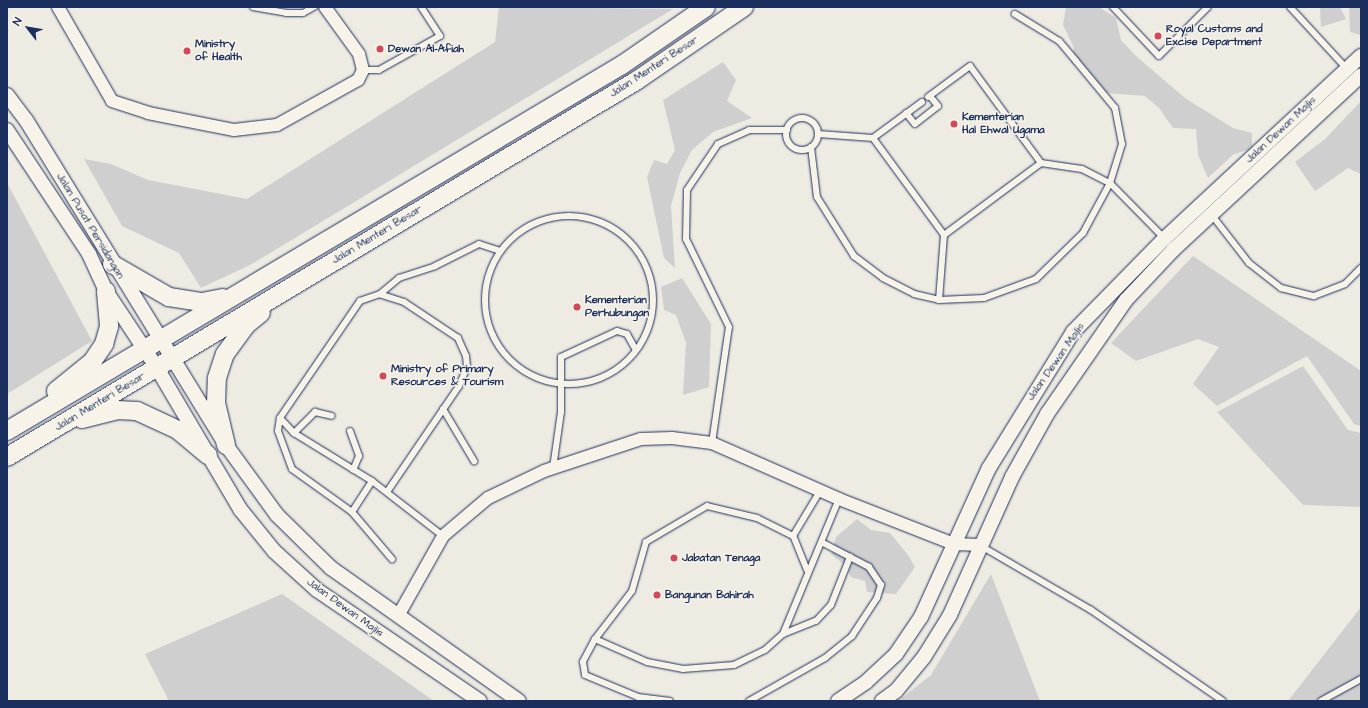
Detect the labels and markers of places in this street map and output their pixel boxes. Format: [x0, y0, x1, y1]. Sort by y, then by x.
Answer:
place label: Royal Customs and Excise Department [1166, 23, 1263, 49]
marker: Royal Customs and Excise Department [1153, 31, 1163, 41]
place label: Ministry of Health [195, 38, 242, 64]
place label: Dewan Al-Afiah [388, 42, 464, 56]
marker: Dewan Al-Afiah [375, 44, 385, 54]
marker: Ministry of Health [182, 46, 192, 56]
place label: Kementerian Hal Ehwal Ugama [962, 111, 1045, 137]
marker: Kementerian Hal Ehwal Ugama [949, 119, 959, 129]
place label: Kementerian Perhubungan [585, 294, 649, 320]
marker: Kementerian Perhubungan [572, 302, 582, 312]
place label: Ministry of Primary Resources & Tourism [391, 363, 503, 389]
marker: Ministry of Primary Resources & Tourism [378, 371, 388, 381]
place label: Jabatan Tenaga [682, 551, 760, 565]
marker: Jabatan Tenaga [669, 553, 679, 563]
place label: Bangunan Bahirah [665, 588, 754, 602]
marker: Bangunan Bahirah [652, 590, 662, 600]

